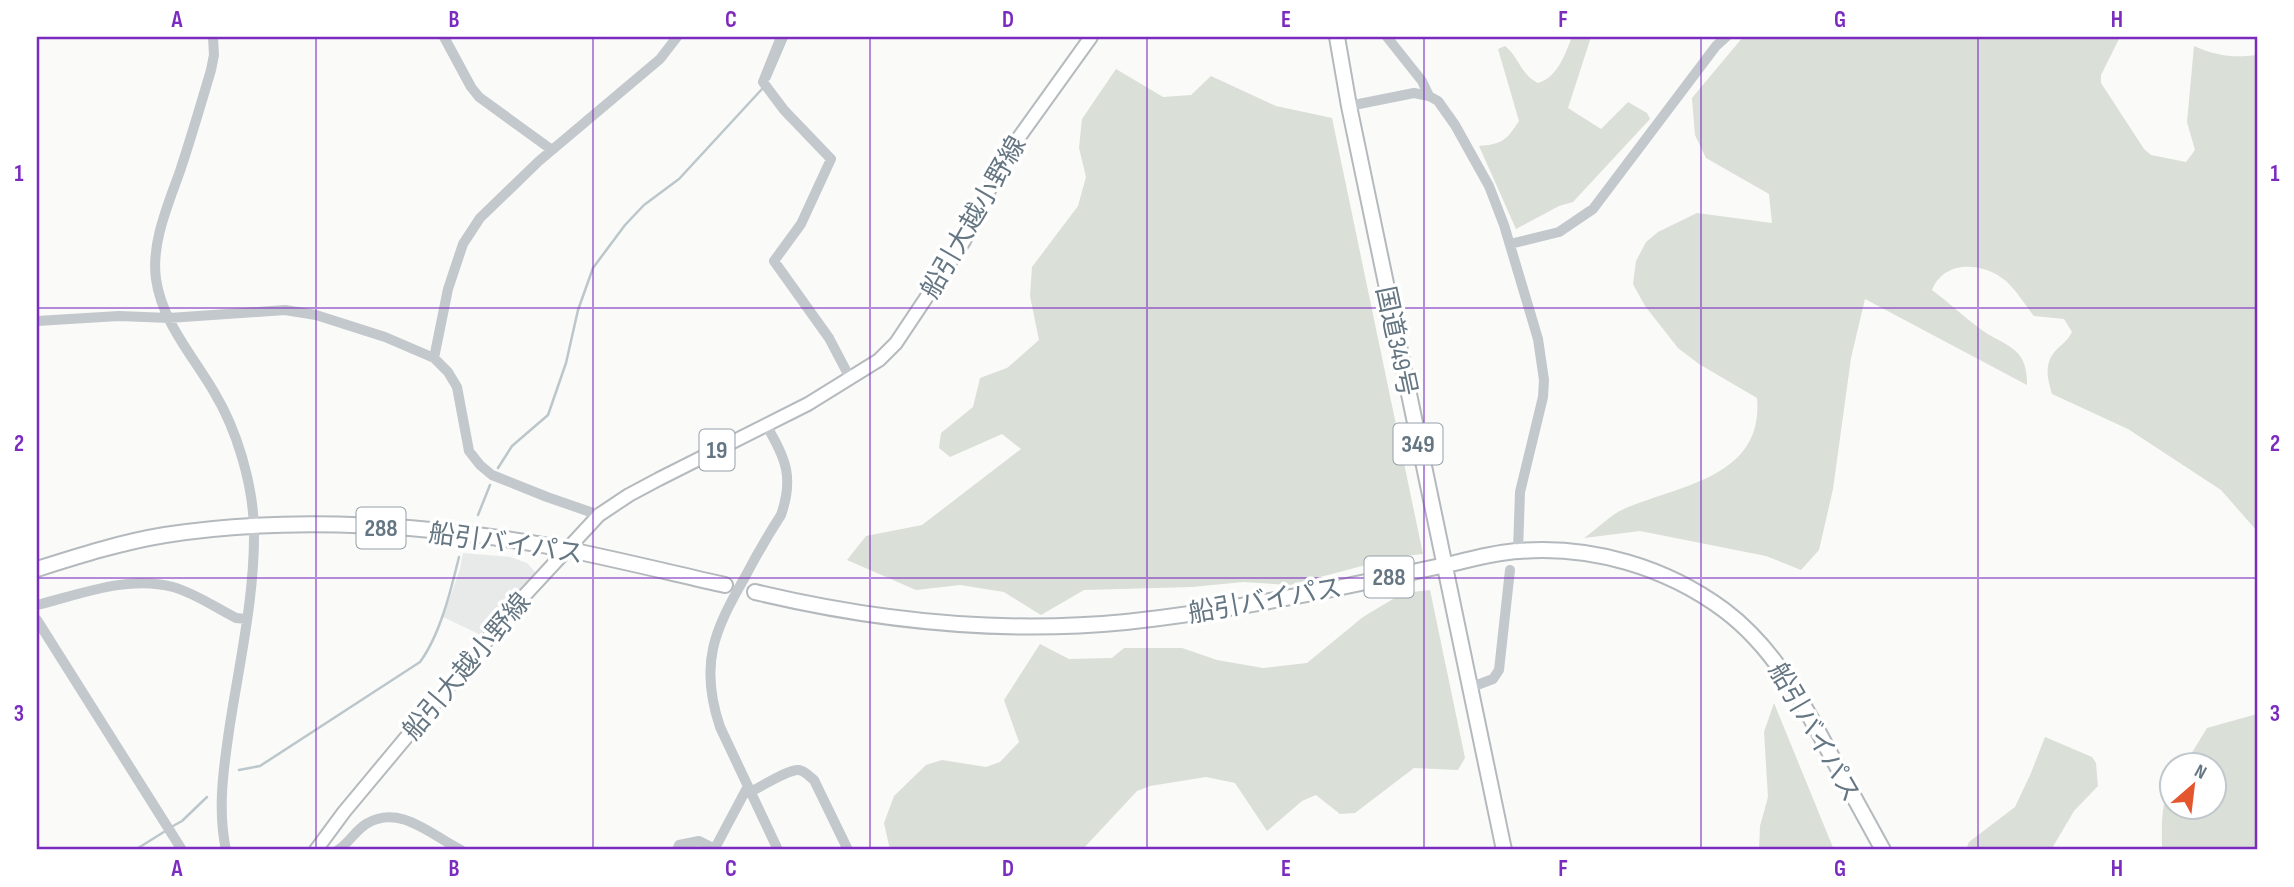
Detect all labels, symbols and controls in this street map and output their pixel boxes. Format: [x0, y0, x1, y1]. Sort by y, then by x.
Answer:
text: A [171, 6, 184, 34]
text: B [449, 6, 460, 34]
text: C [725, 6, 737, 34]
text: D [1002, 6, 1014, 34]
text: E [1281, 6, 1291, 34]
text: F [1558, 6, 1568, 34]
text: G [1834, 6, 1846, 34]
text: H [2111, 6, 2123, 34]
street label: 船引大越小野線 [915, 131, 1033, 304]
text: 1 [14, 160, 24, 188]
text: 1 [2270, 160, 2280, 188]
street label: 国道349号 [1369, 284, 1422, 399]
road number: 349 [1394, 424, 1442, 464]
text: 2 [14, 430, 24, 458]
road number: 19 [700, 430, 734, 471]
text: 2 [2270, 430, 2280, 458]
road number: 288 [356, 508, 406, 548]
street label: 船引バイパス [427, 518, 585, 571]
road number: 288 [1364, 556, 1414, 598]
street label: 船引バイパス [1186, 573, 1345, 630]
street label: 船引大越小野線 [397, 587, 538, 747]
street label: 船引バイパス [1761, 658, 1866, 808]
text: 3 [14, 700, 24, 728]
text: 3 [2270, 700, 2280, 728]
north arrow [2158, 750, 2228, 820]
text: N [2190, 760, 2210, 785]
text: A [171, 855, 184, 883]
text: B [449, 855, 460, 883]
text: C [725, 855, 737, 883]
text: D [1002, 855, 1014, 883]
text: E [1281, 855, 1291, 883]
text: F [1558, 855, 1568, 883]
text: G [1834, 855, 1846, 883]
text: H [2111, 855, 2123, 883]

